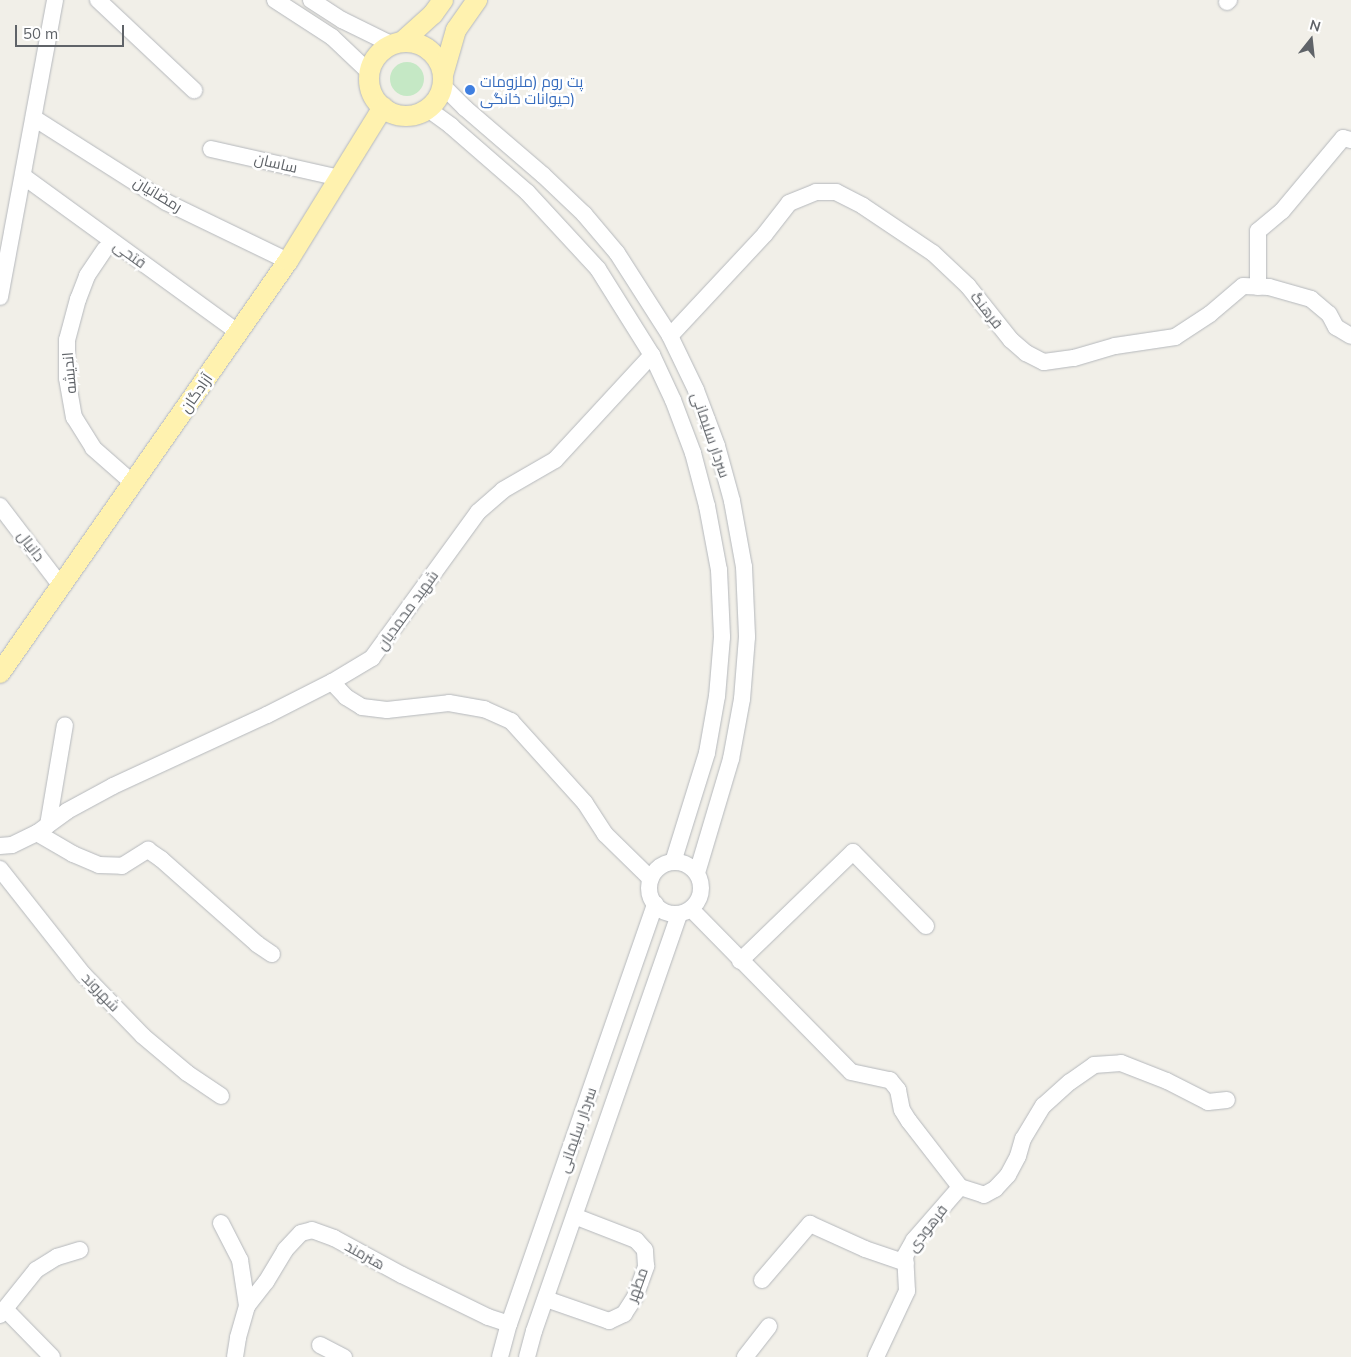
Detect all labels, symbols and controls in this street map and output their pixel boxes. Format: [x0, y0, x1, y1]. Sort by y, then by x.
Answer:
scale bar [18, 15, 126, 47]
north arrow [1286, 15, 1336, 65]
text: N [1308, 15, 1323, 36]
text: 50 m [23, 24, 58, 43]
place label: پت روم (ملزومات حیوانات خانگی) [480, 72, 583, 107]
marker: پت روم (ملزومات حیوانات خانگی) [464, 84, 476, 96]
street label: ساسان [253, 149, 299, 177]
street label: رمضانیان [130, 172, 186, 216]
street label: فتحی [110, 236, 150, 272]
street label: فرهنگ [967, 288, 1007, 332]
street label: اندیشه [58, 351, 80, 395]
street label: آزادگان [176, 370, 216, 416]
street label: سردار سلیمانی [688, 390, 734, 480]
street label: دانیال [13, 527, 49, 565]
street label: شهید محمدیان [372, 567, 442, 653]
street label: شهروند [78, 969, 124, 1015]
street label: سردار سلیمانی [554, 1085, 600, 1175]
street label: فرهودی [903, 1201, 951, 1255]
street label: هنرمند [342, 1237, 388, 1273]
street label: مطهر [623, 1265, 651, 1305]

